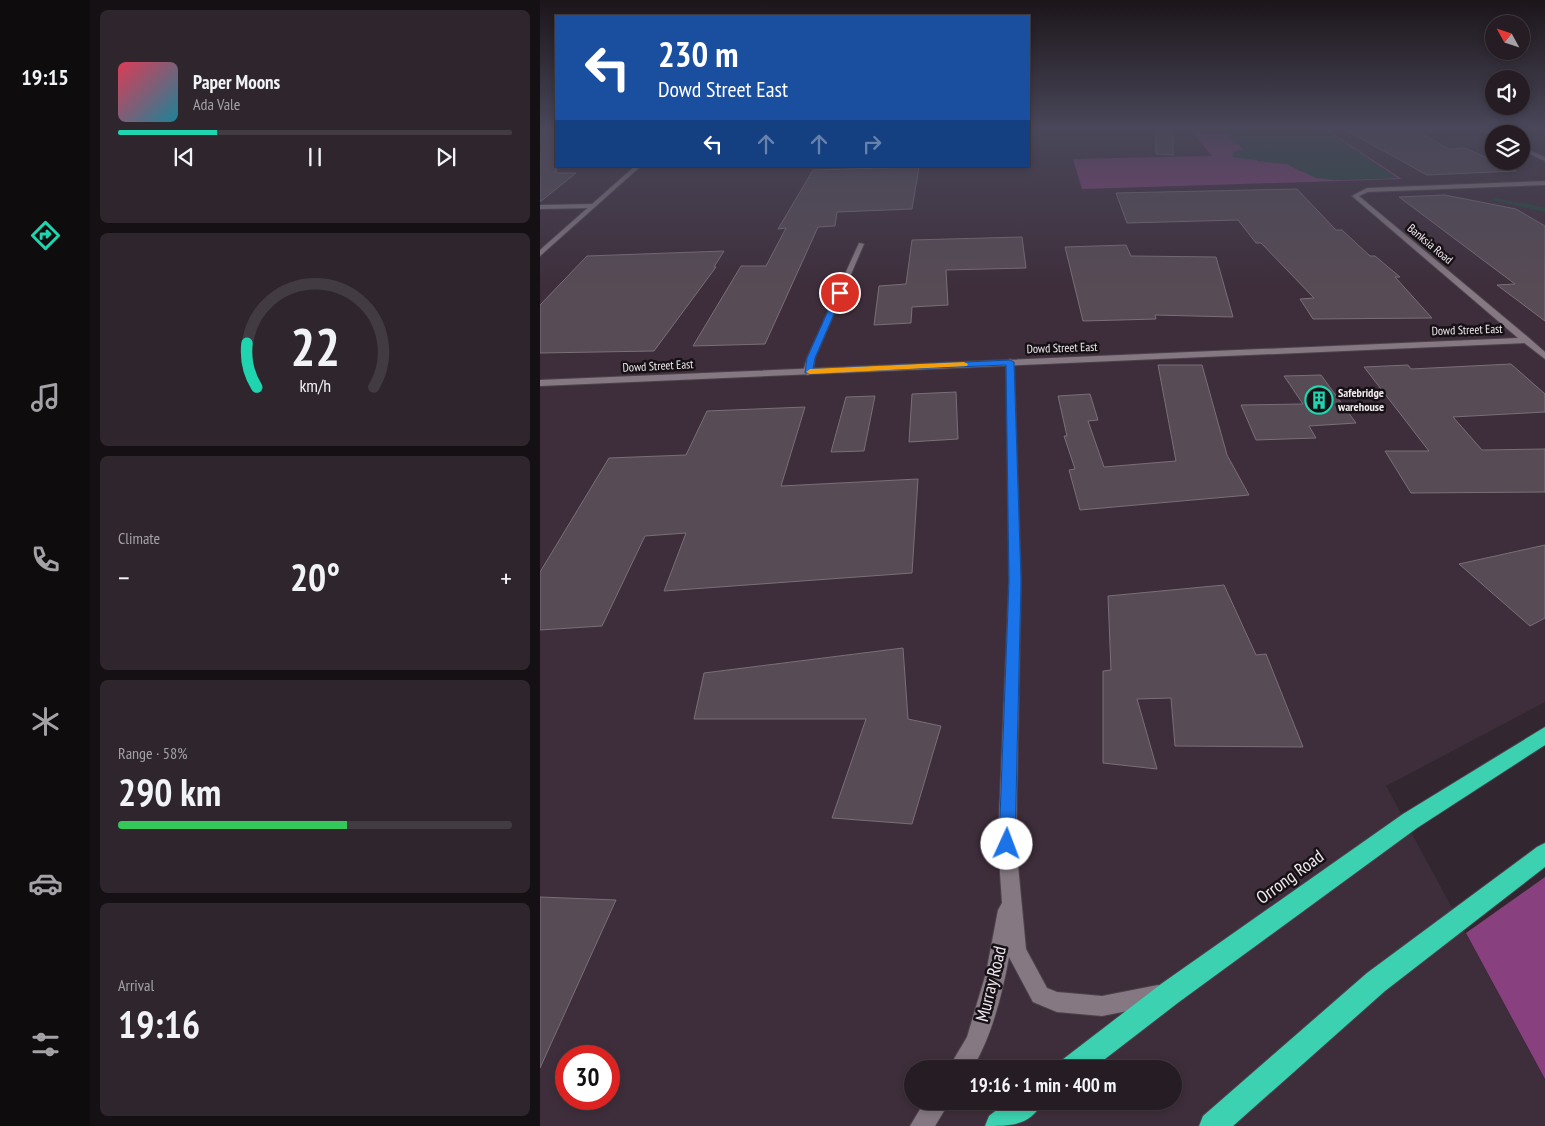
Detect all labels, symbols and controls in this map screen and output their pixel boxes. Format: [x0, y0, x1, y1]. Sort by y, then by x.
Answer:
north arrow [1485, 15, 1530, 60]
map controls [1485, 15, 1530, 170]
text: 230 m [658, 31, 739, 77]
icon: left [575, 35, 640, 100]
text: 19:15 [21, 63, 69, 91]
text: Paper Moons [193, 70, 280, 94]
button: sound [1485, 70, 1530, 115]
text: Dowd Street East [658, 75, 788, 103]
text: Ada Vale [193, 94, 240, 114]
button: layers [1485, 125, 1530, 170]
icon: left [699, 130, 727, 158]
icon: ahead [752, 130, 780, 158]
icon: ahead [805, 130, 833, 158]
icon: right [858, 130, 886, 158]
icon: previous [170, 143, 198, 171]
icon: pause [301, 143, 329, 171]
icon: next [432, 143, 460, 171]
icon: directions [28, 218, 63, 253]
street label: Banksia Road [1404, 220, 1456, 267]
pin [819, 272, 861, 314]
icon: arrive [826, 279, 854, 307]
text: 22 [290, 313, 340, 380]
street label: Dowd Street East [1431, 321, 1503, 338]
street label: Dowd Street East [1026, 339, 1098, 356]
street label: Dowd Street East [622, 356, 694, 375]
text: km/h [299, 374, 331, 397]
icon: music [28, 380, 63, 415]
building icon: Safebridge warehouse [1304, 385, 1334, 415]
place label: Safebridge warehouse [1337, 385, 1384, 414]
text: Climate [118, 528, 160, 548]
icon: phone [28, 542, 63, 577]
text: 20° [290, 552, 340, 601]
text: − [118, 559, 130, 596]
text: + [500, 559, 512, 596]
icon: climate [28, 704, 63, 739]
text: Range · 58% [118, 743, 187, 763]
text: 290 km [118, 767, 221, 816]
position arrow [980, 817, 1032, 869]
street label: Orrong Road [1252, 844, 1328, 909]
icon: car [28, 866, 63, 901]
street label: Murray Road [970, 944, 1011, 1024]
text: Arrival [118, 975, 154, 995]
text: 19:16 [118, 999, 200, 1048]
icon: filters [28, 1027, 63, 1062]
speed limit sign: 30 [555, 1045, 620, 1110]
text: 19:16 · 1 min · 400 m [970, 1073, 1116, 1097]

